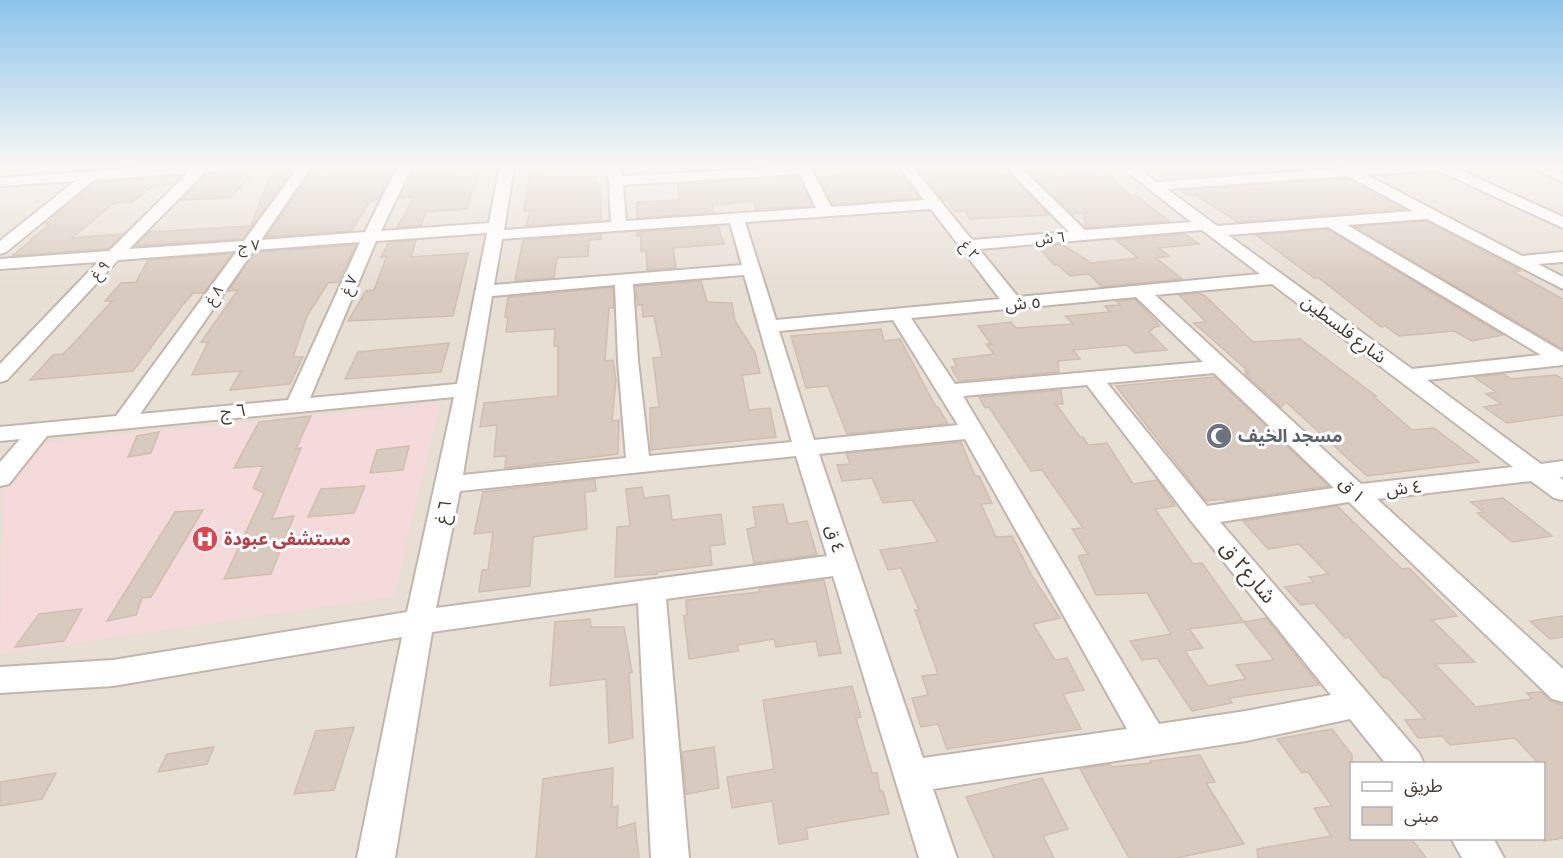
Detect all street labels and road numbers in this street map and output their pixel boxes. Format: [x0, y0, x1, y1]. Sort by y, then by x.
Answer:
street label: ٦ ش [1034, 228, 1066, 248]
street label: ٧ ج [238, 236, 261, 259]
street label: ٢ غ [954, 237, 983, 265]
street label: ٩ غ [87, 257, 115, 285]
street label: ٧ غ [337, 272, 364, 299]
street label: ٨ غ [201, 281, 230, 310]
street label: ٥ ش [1004, 290, 1042, 316]
street label: شارع فلسطين [1295, 290, 1391, 370]
street label: ٦ ج [219, 399, 247, 425]
street label: ١ ق [1335, 472, 1370, 507]
street label: ٤ ش [1385, 475, 1423, 501]
street label: ٦ غ [430, 498, 459, 526]
street label: ٤ ق [821, 522, 850, 556]
street label: شارع٢ ق [1213, 536, 1281, 610]

